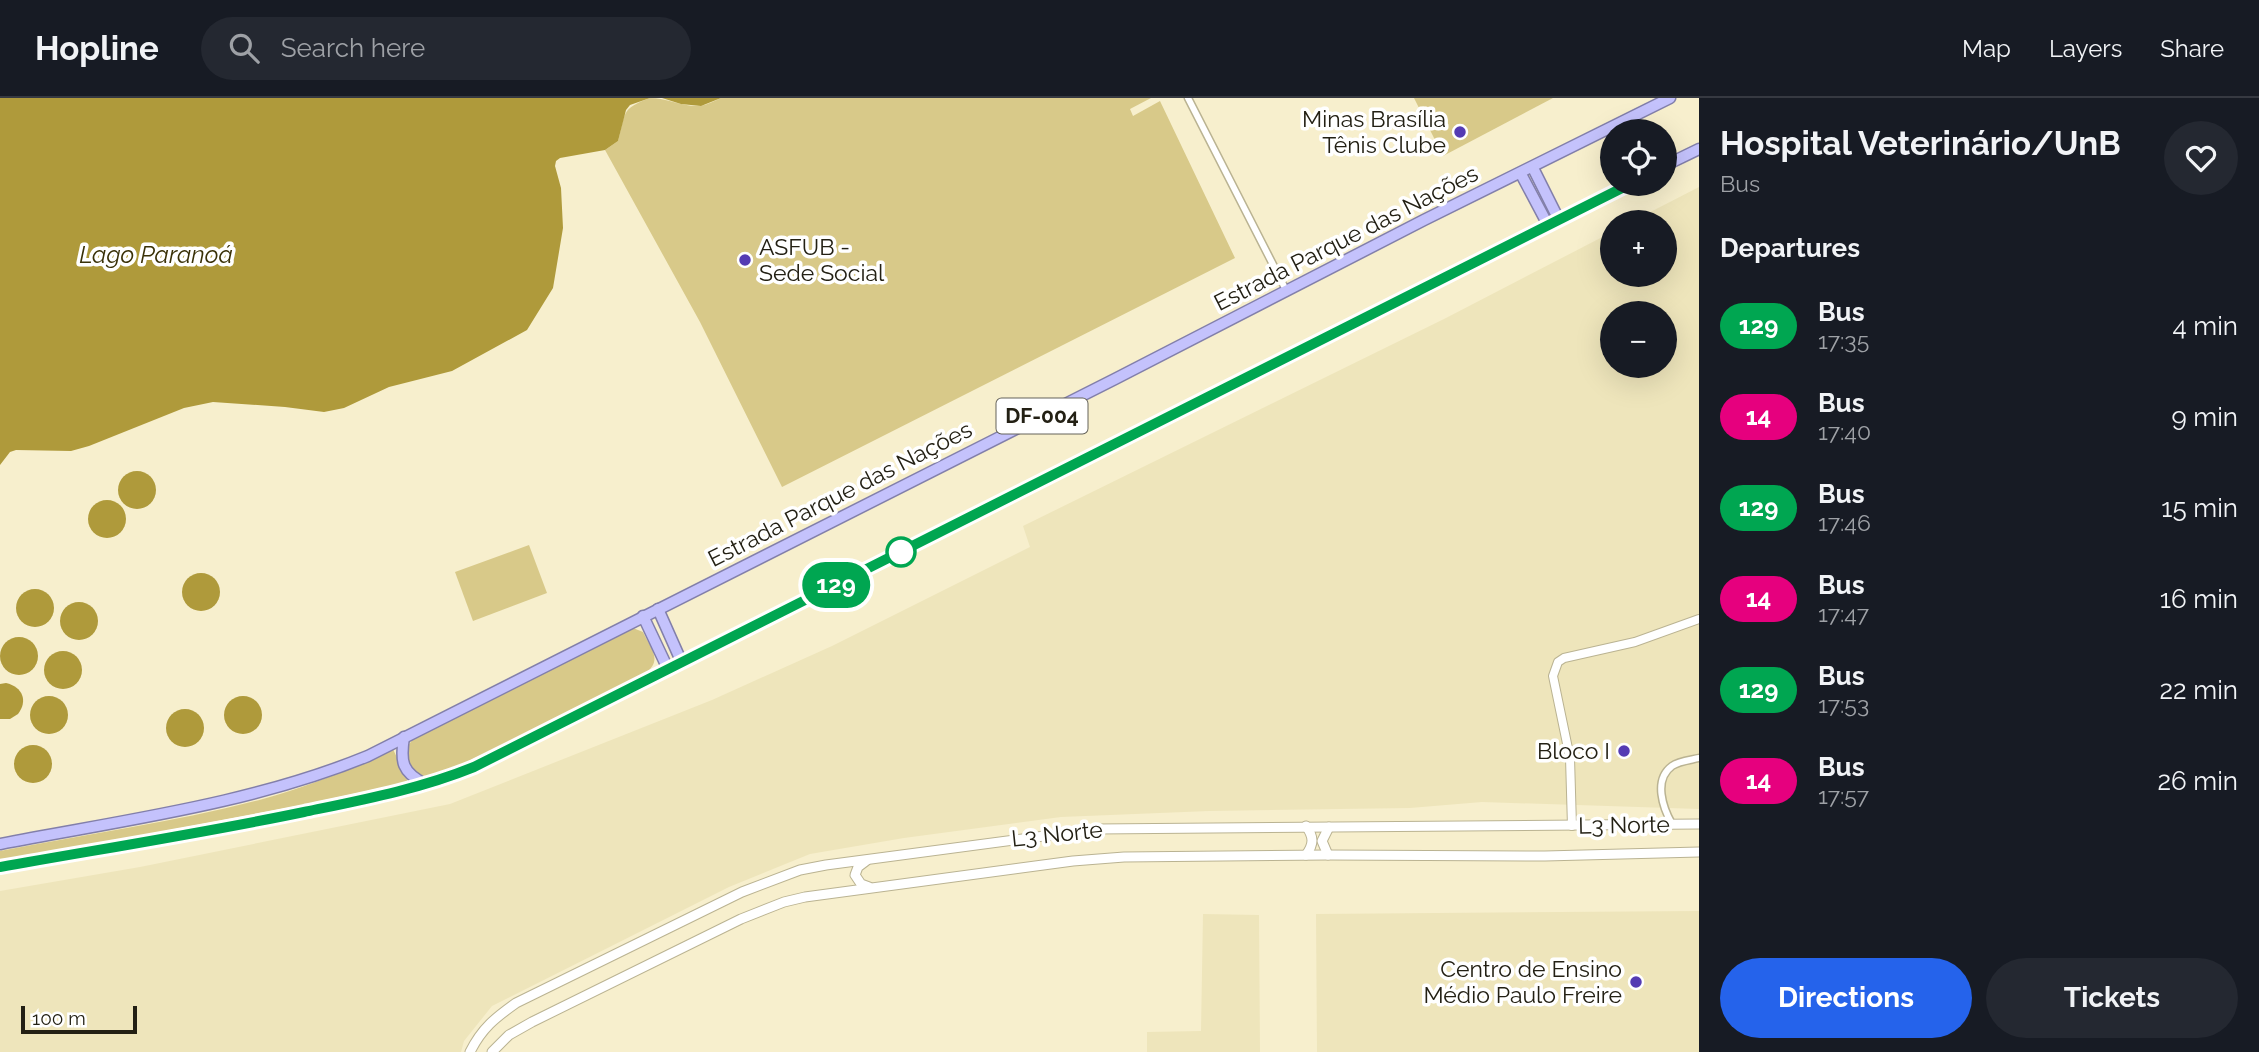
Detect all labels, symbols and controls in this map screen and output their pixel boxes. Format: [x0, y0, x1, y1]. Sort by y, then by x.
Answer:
search box [201, 17, 691, 80]
text: Hopline [35, 29, 159, 68]
icon: search [225, 29, 263, 67]
text: Search here [281, 33, 425, 63]
text: Map [1962, 34, 2011, 63]
text: Layers [2049, 34, 2122, 63]
text: Share [2160, 34, 2224, 63]
place label: Minas Brasília Tênis Clube [1302, 105, 1446, 158]
map controls [1600, 119, 1677, 378]
button: locate [1600, 119, 1677, 196]
button: heart [2164, 121, 2238, 195]
marker: Minas Brasília Tênis Clube [1452, 124, 1468, 140]
text: Hospital Veterinário/UnB [1720, 124, 2121, 163]
street label: Estrada Parque das Nações [1209, 159, 1482, 316]
text: Bus [1720, 170, 1760, 197]
button: + [1600, 210, 1677, 287]
place label: ASFUB - Sede Social [759, 233, 885, 286]
text: Departures [1720, 233, 1860, 263]
water label: Lago Paranoá [79, 240, 233, 269]
marker: ASFUB - Sede Social [737, 252, 753, 268]
text: Bus [1818, 297, 1865, 327]
button: − [1600, 301, 1677, 378]
text: 129 [1739, 311, 1778, 340]
text: 4 min [2172, 311, 2238, 341]
text: 17:35 [1818, 327, 1869, 354]
text: Bus [1818, 388, 1865, 418]
road number: DF-004 [996, 398, 1088, 434]
text: 14 [1746, 402, 1771, 431]
text: 9 min [2171, 402, 2238, 432]
street label: Estrada Parque das Nações [703, 415, 976, 572]
text: 17:40 [1818, 418, 1871, 445]
text: Bus [1818, 479, 1865, 509]
text: 129 [1739, 493, 1778, 522]
text: 15 min [2161, 493, 2238, 523]
text: 17:46 [1818, 509, 1871, 536]
unlabelled marker [886, 537, 916, 567]
line badge: 129 [796, 562, 876, 608]
text: 129 [816, 570, 856, 599]
text: Bus [1818, 570, 1865, 600]
text: 14 [1746, 584, 1771, 613]
text: 16 min [2160, 584, 2238, 614]
text: 17:47 [1818, 600, 1869, 627]
text: Bus [1818, 661, 1865, 691]
text: 129 [1739, 675, 1778, 704]
text: 22 min [2160, 675, 2238, 705]
text: 17:53 [1818, 691, 1869, 718]
place label: Bloco I [1537, 737, 1610, 764]
marker: Bloco I [1616, 743, 1632, 759]
text: Bus [1818, 752, 1865, 782]
text: 14 [1746, 766, 1771, 795]
text: 26 min [2157, 766, 2238, 796]
text: 17:57 [1818, 782, 1869, 809]
street label: L3 Norte [1578, 810, 1670, 839]
street label: L3 Norte [1010, 815, 1104, 852]
place label: Centro de Ensino Médio Paulo Freire [1423, 955, 1622, 1008]
button: Directions [1720, 958, 1972, 1038]
button: Tickets [1986, 958, 2238, 1038]
marker: Centro de Ensino Médio Paulo Freire [1628, 974, 1644, 990]
scale bar [21, 1003, 136, 1035]
text: 100 m [32, 1007, 86, 1029]

